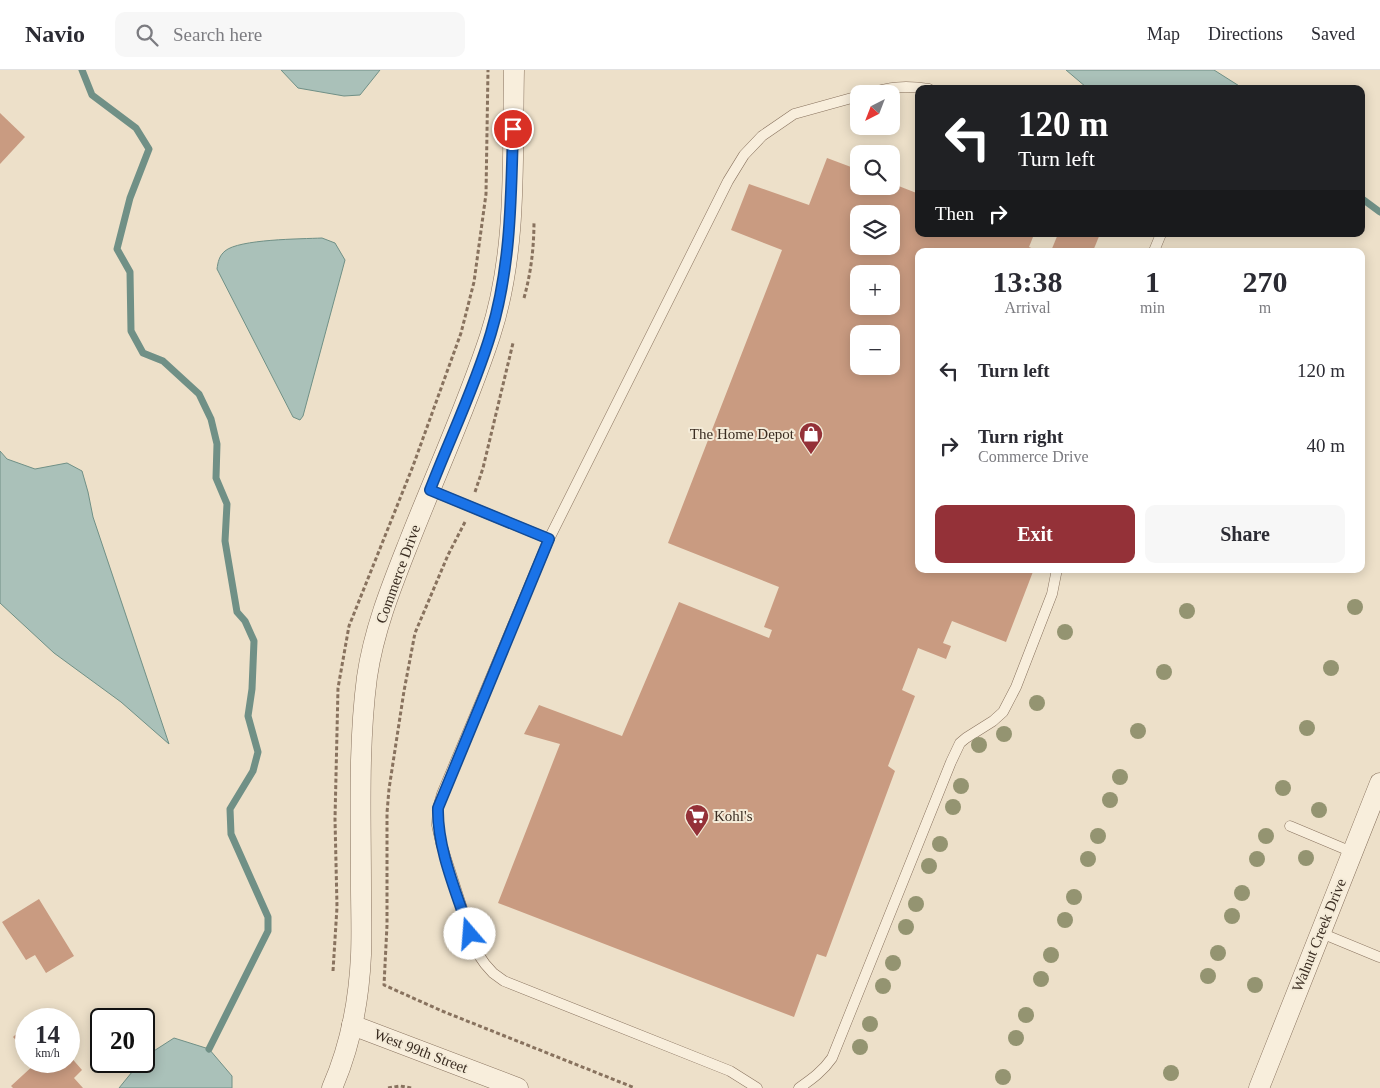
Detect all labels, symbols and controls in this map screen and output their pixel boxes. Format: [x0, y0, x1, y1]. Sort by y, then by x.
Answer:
search box [115, 12, 465, 57]
text: Navio [25, 21, 85, 47]
icon: search [133, 21, 161, 49]
text: Search here [173, 24, 262, 45]
text: Map [1147, 24, 1180, 44]
text: Directions [1208, 24, 1283, 44]
text: Saved [1311, 24, 1355, 44]
north arrow [850, 85, 900, 135]
map controls [850, 85, 900, 375]
icon: left [935, 105, 1000, 170]
text: 120 m [1018, 105, 1108, 144]
pin [492, 108, 534, 150]
icon: arrive [499, 115, 527, 143]
button: search [850, 145, 900, 195]
text: Turn left [1018, 146, 1095, 171]
icon: right [984, 200, 1012, 228]
text: Then [935, 203, 974, 224]
button: layers [850, 205, 900, 255]
button: + [850, 265, 900, 315]
text: 13:38 [993, 265, 1063, 298]
text: 1 [1145, 265, 1160, 298]
text: 270 [1242, 265, 1287, 298]
text: Arrival [1004, 299, 1051, 316]
text: min [1140, 299, 1165, 316]
text: m [1259, 299, 1271, 316]
button: − [850, 325, 900, 375]
icon: left [935, 357, 963, 385]
text: Turn left [978, 360, 1050, 381]
text: 120 m [1297, 360, 1345, 381]
shop icon: The Home Depot [798, 421, 824, 455]
place label: The Home Depot [690, 426, 795, 442]
text: Turn right [978, 426, 1063, 447]
icon: right [935, 432, 963, 460]
text: 40 m [1306, 435, 1345, 456]
text: Commerce Drive [978, 448, 1089, 465]
button: Exit [935, 505, 1135, 563]
button: Share [1145, 505, 1345, 563]
street label: Commerce Drive [373, 522, 423, 625]
supermarket icon: Kohl's [684, 803, 710, 837]
place label: Kohl's [714, 808, 753, 824]
street label: Walnut Creek Drive [1289, 876, 1349, 994]
position arrow [443, 907, 495, 959]
speed limit sign: 20 [90, 1008, 155, 1073]
text: 14 [35, 1021, 60, 1048]
street label: West 99th Street [372, 1026, 471, 1076]
text: km/h [35, 1046, 60, 1060]

